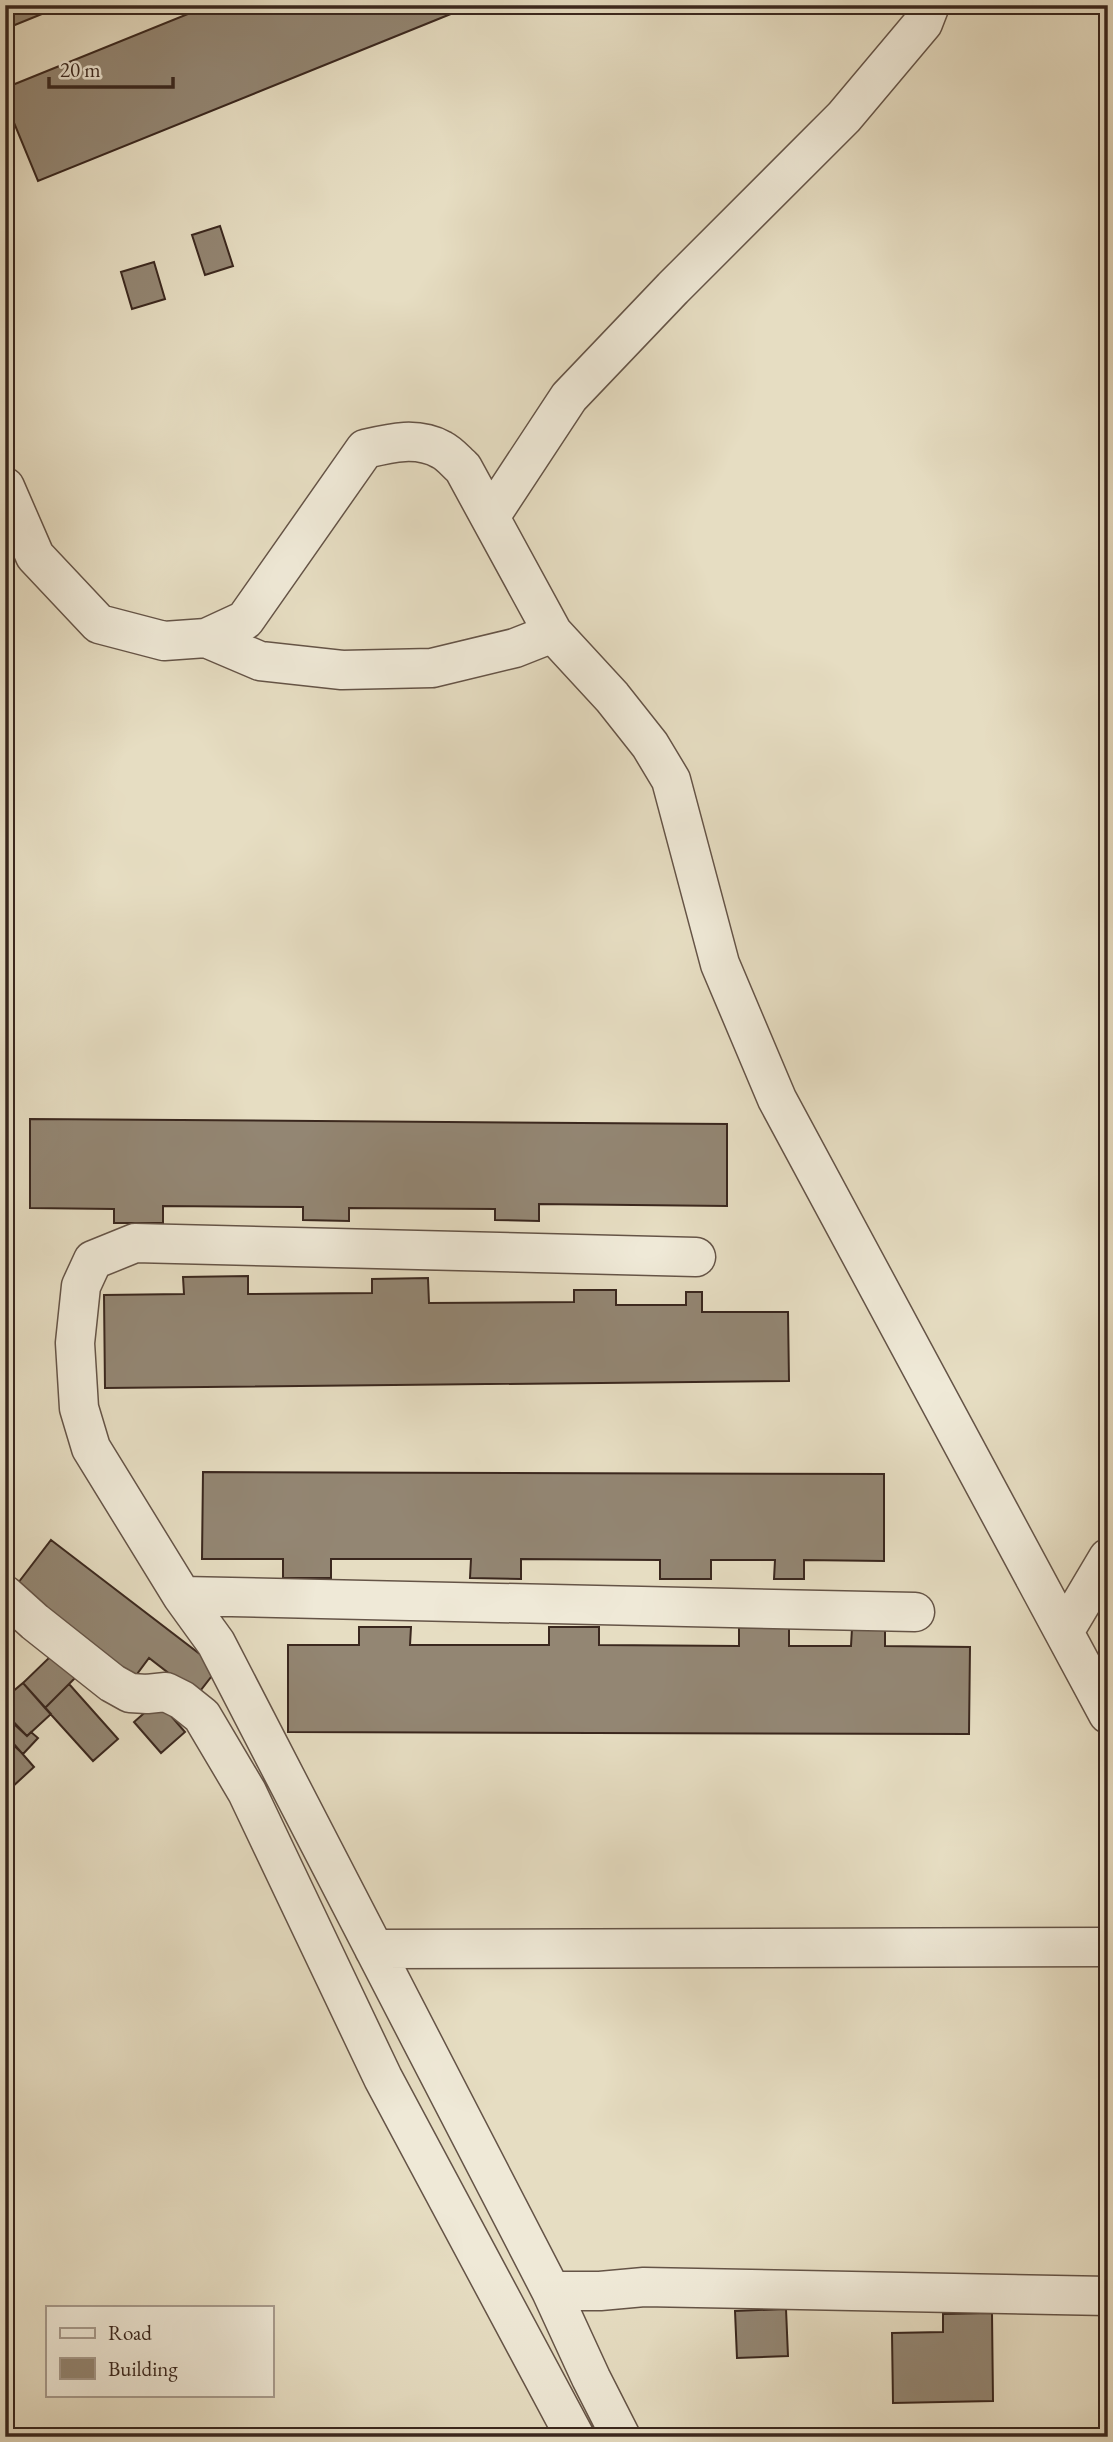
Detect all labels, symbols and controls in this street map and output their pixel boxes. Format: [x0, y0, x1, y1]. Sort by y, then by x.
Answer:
scale bar [49, 46, 173, 90]
text: 20 m [60, 56, 101, 83]
legend [46, 2306, 273, 2396]
text: Road [108, 2319, 152, 2346]
text: Building [108, 2355, 178, 2382]

